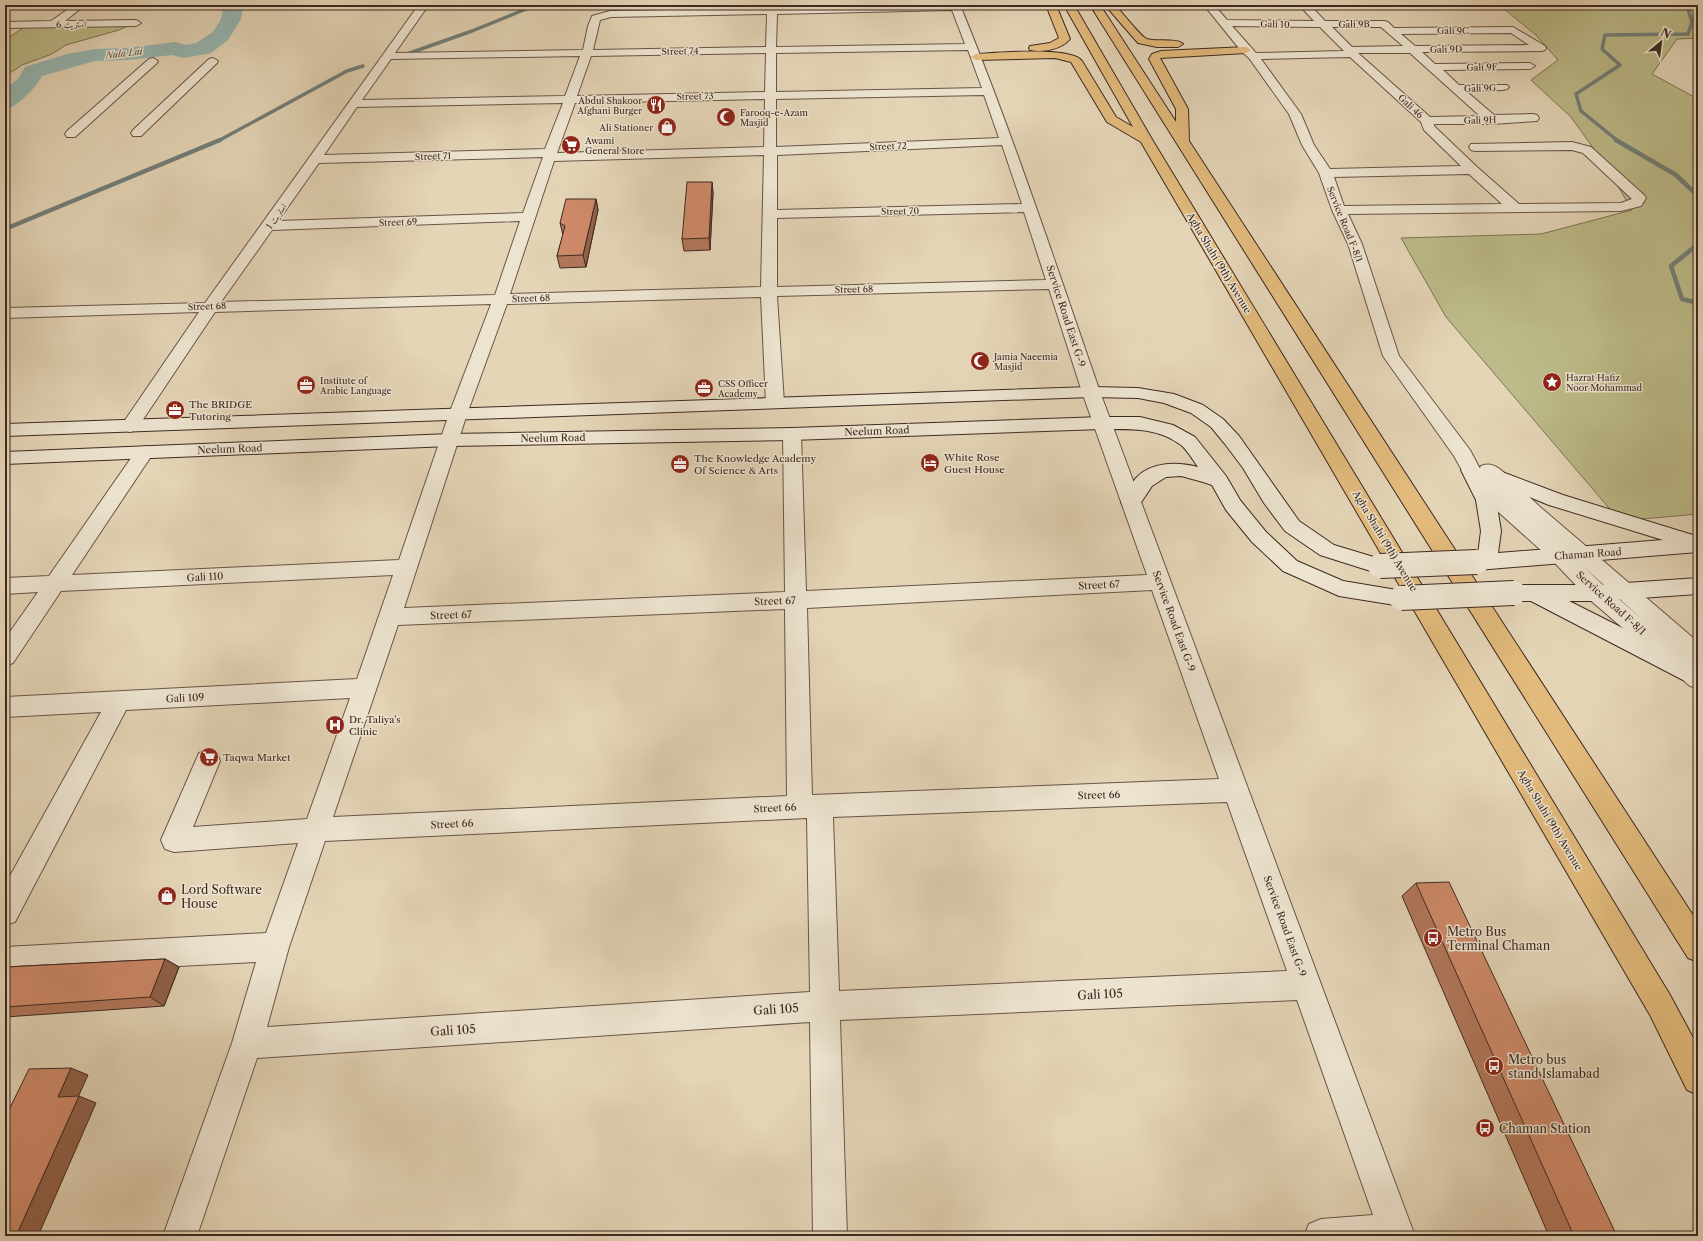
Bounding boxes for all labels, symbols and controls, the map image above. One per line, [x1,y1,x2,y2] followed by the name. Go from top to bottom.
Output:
[56,18,86,31] street label: اسٹریٹ 6
[1260,18,1290,30] street label: Gali 10
[1338,18,1370,30] street label: Gali 9B
[1641,22,1681,62] north arrow
[1437,25,1469,36] street label: Gali 9C
[1658,25,1674,42] text: N
[1430,43,1462,55] street label: Gali 9D
[104,45,144,61] water label: Nala Lai
[661,45,699,57] street label: Street 74
[1466,61,1498,73] street label: Gali 9F
[1464,82,1497,94] street label: Gali 9G
[676,90,714,102] street label: Street 73
[1396,92,1426,120] street label: Gali 46
[645,94,667,116] restaurant icon: Abdul Shakoor Afghani Burger
[576,95,642,116] place label: Abdul Shakoor Afghani Burger
[715,106,737,128] mosque icon: Farooq-e-Azam Masjid
[740,107,809,128] place label: Farooq-e-Azam Masjid
[1464,114,1497,126] street label: Gali 9H
[656,116,678,138] shop icon: Ali Stationer
[598,122,653,133] place label: Ali Stationer
[560,134,582,156] supermarket icon: Awami General Store
[584,135,644,156] place label: Awami General Store
[869,140,907,152] street label: Street 72
[415,150,451,162] street label: Street 71
[1325,185,1365,264] street label: Service Road F-8/1
[263,201,290,231] street label: اسٹریٹ 1
[881,205,919,217] street label: Street 70
[1183,209,1255,316] street label: Agha Shahi (9th) Avenue
[379,216,417,228] street label: Street 69
[1043,263,1089,369] street label: Service Road East G-9
[835,283,873,295] street label: Street 68
[512,292,550,304] street label: Street 68
[188,300,226,312] street label: Street 68
[969,350,991,372] mosque icon: Jamia Naeemia Masjid
[992,351,1058,372] place label: Jamia Naeemia Masjid
[1541,371,1563,393] place icon: Hazrat Hafiz Noor Mohammad
[1566,372,1643,393] place label: Hazrat Hafiz Noor Mohammad
[295,374,317,396] office icon: Institute of Arabic Language
[319,375,392,396] place label: Institute of Arabic Language
[693,377,715,399] office icon: CSS Officer Academy
[717,378,768,399] place label: CSS Officer Academy
[189,398,252,423] place label: The BRIDGE Tutoring
[164,399,186,421] office icon: The BRIDGE Tutoring
[844,423,910,439] street label: Neelum Road
[520,431,586,445] street label: Neelum Road
[197,441,263,457] street label: Neelum Road
[943,451,1005,476] place label: White Rose Guest House
[694,452,816,477] place label: The Knowledge Academy Of Science & Arts
[919,452,941,474] hotel icon: White Rose Guest House
[669,453,691,475] office icon: The Knowledge Academy Of Science & Arts
[1349,487,1421,594] street label: Agha Shahi (9th) Avenue
[1554,545,1622,563] street label: Chaman Road
[1573,568,1649,638] street label: Service Road F-8/1
[1150,569,1198,673] street label: Service Road East G-9
[186,570,224,584] street label: Gali 110
[1078,577,1120,593] street label: Street 67
[754,594,796,608] street label: Street 67
[430,608,472,622] street label: Street 67
[165,690,205,705] street label: Gali 109
[349,713,401,738] place label: Dr. Taliya's Clinic
[324,714,346,736] hospital icon: Dr. Taliya's Clinic
[198,746,220,768] supermarket icon: Taqwa Market
[223,751,291,764] place label: Taqwa Market
[1514,766,1586,873] street label: Agha Shahi (9th) Avenue
[1077,788,1121,802] street label: Street 66
[753,800,797,816] street label: Street 66
[430,816,474,832] street label: Street 66
[1261,874,1309,978] street label: Service Road East G-9
[181,882,262,911] place label: Lord Software House
[156,885,178,907] shop icon: Lord Software House
[1447,924,1551,953] place label: Metro Bus Terminal Chaman
[1422,927,1444,949] bus stop icon: Metro Bus Terminal Chaman
[1077,985,1123,1003] street label: Gali 105
[753,1000,799,1018] street label: Gali 105
[430,1021,476,1039] street label: Gali 105
[1508,1052,1600,1081] place label: Metro bus stand Islamabad
[1483,1055,1505,1077] bus stop icon: Metro bus stand Islamabad
[1474,1117,1496,1139] bus stop icon: Chaman Station
[1499,1121,1591,1136] place label: Chaman Station

